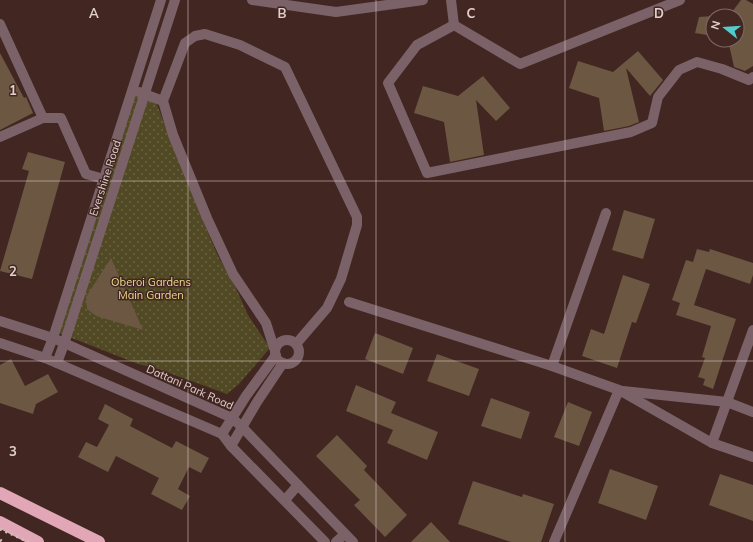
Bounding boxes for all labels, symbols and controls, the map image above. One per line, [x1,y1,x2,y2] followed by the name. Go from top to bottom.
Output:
[89,5,99,21] text: A
[278,5,287,21] text: B
[467,5,476,21] text: C
[654,5,664,21] text: D
[705,8,745,48] north arrow
[708,19,723,31] text: N
[9,82,17,98] text: 1
[86,138,124,218] street label: Evershine Road
[9,263,17,279] text: 2
[111,275,191,302] park label: Oberoi Gardens Main Garden
[144,362,236,412] street label: Dattani Park Road
[9,443,17,459] text: 3

